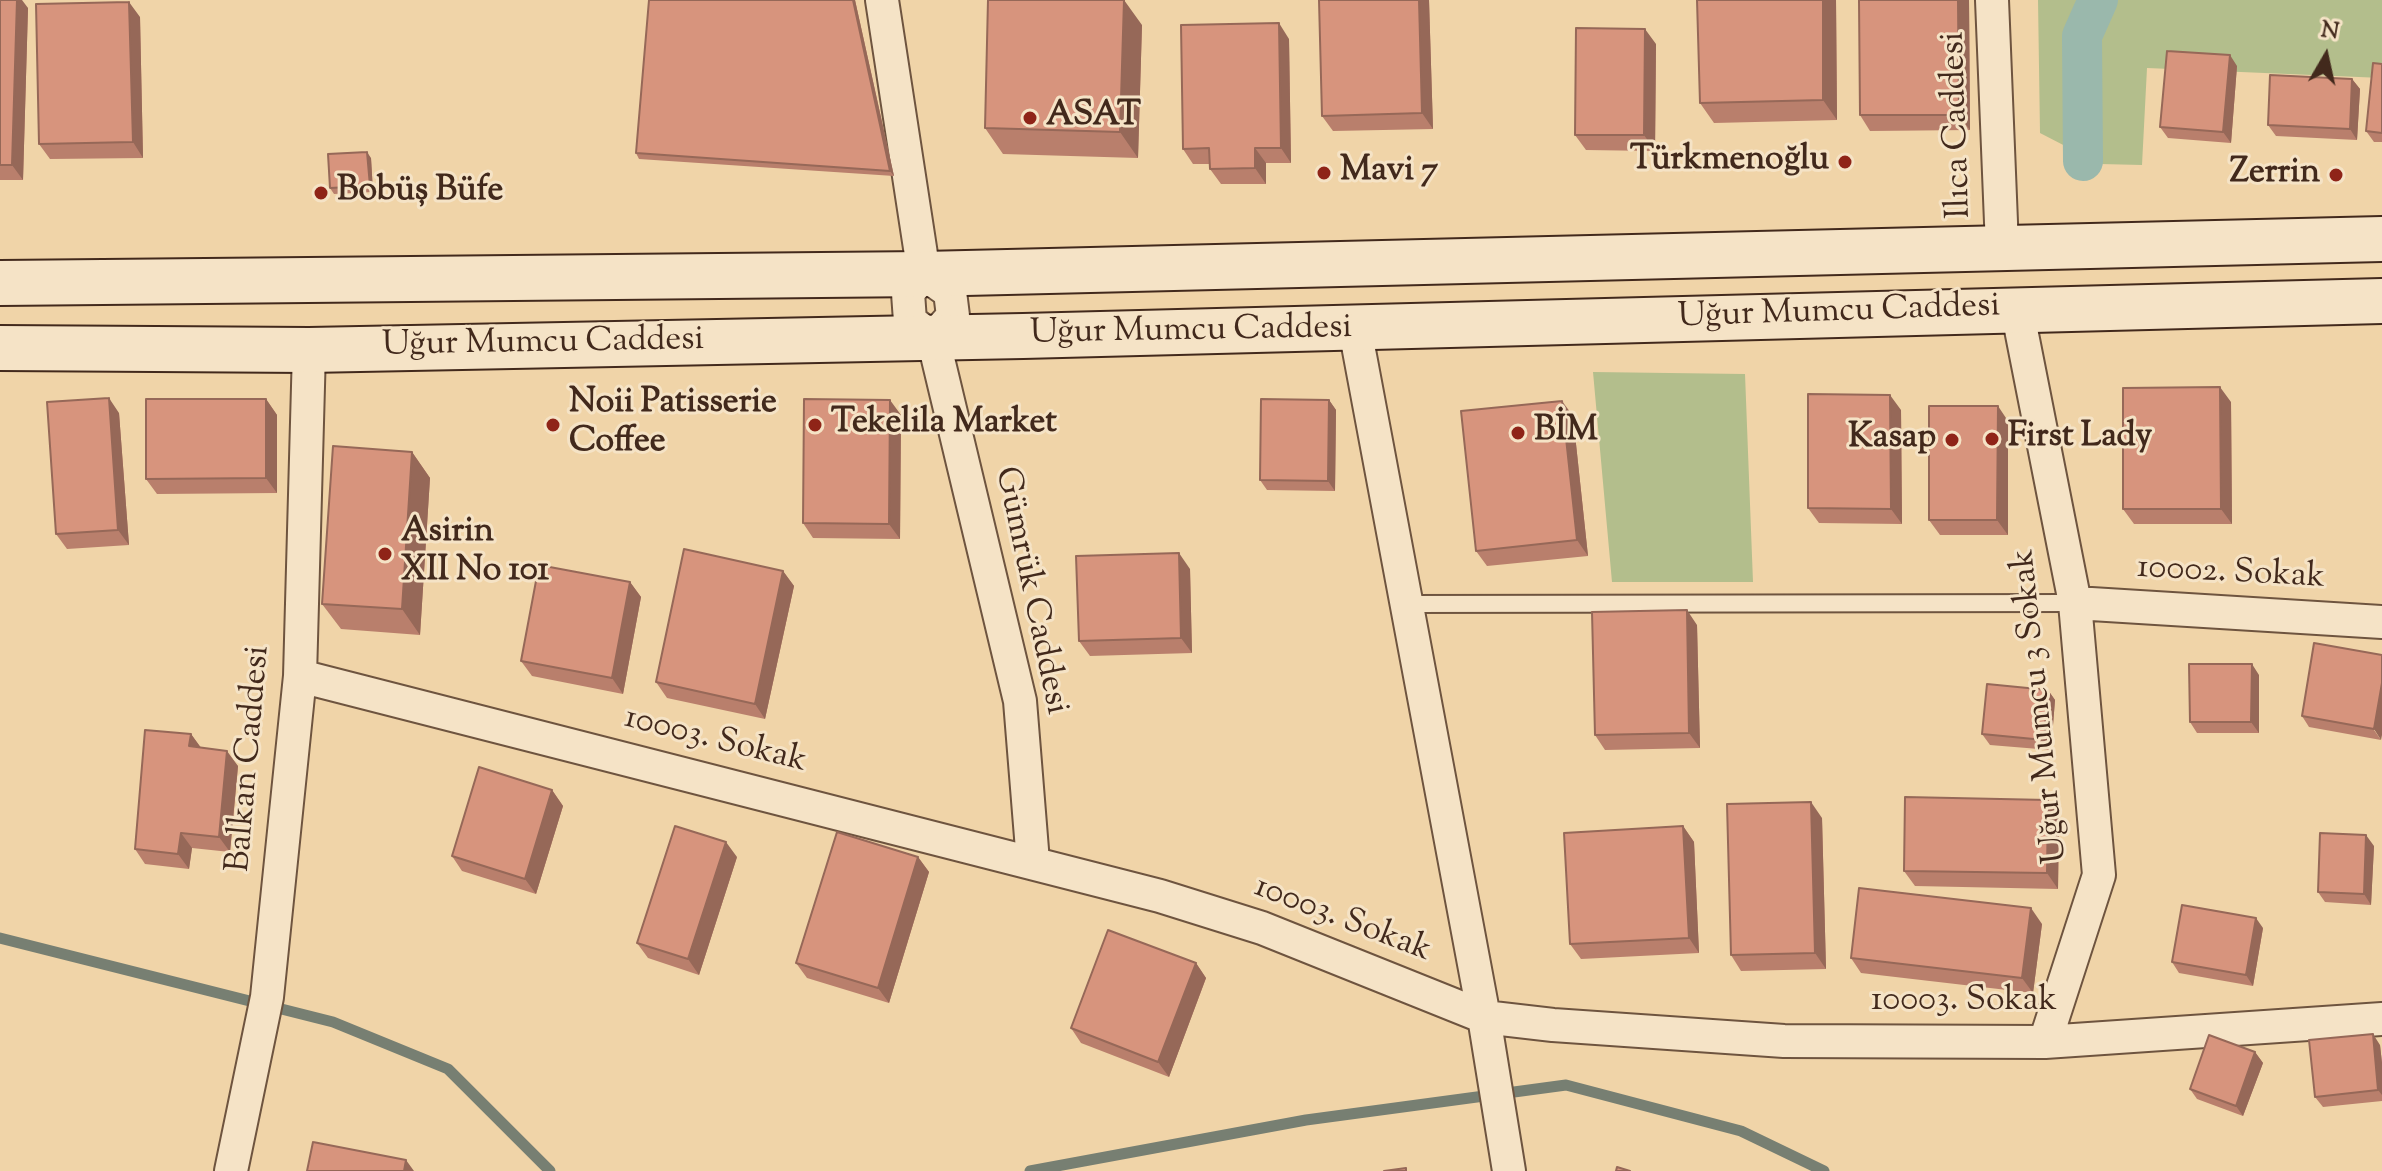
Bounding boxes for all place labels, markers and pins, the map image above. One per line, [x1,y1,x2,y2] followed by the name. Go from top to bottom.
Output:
[1046,98,1141,138] place label: ASAT
[1021,109,1039,127] marker: ASAT
[1630,142,1829,182] place label: Türkmenoğlu
[1340,153,1438,193] place label: Mavi 7
[1836,153,1854,171] marker: Türkmenoğlu
[2230,155,2320,195] place label: Zerrin
[1315,164,1333,182] marker: Mavi 7
[2327,166,2345,184] marker: Zerrin
[337,173,503,213] place label: Bobüş Büfe
[312,184,330,202] marker: Bobüş Büfe
[569,385,777,464] place label: Noii Patisserie Coffee
[831,405,1057,445] place label: Tekelila Market
[1534,413,1598,453] place label: BİM
[544,416,562,434] marker: Noii Patisserie Coffee
[806,416,824,434] marker: Tekelila Market
[2008,419,2152,459] place label: First Lady
[1848,420,1936,460] place label: Kasap
[1509,424,1527,442] marker: BİM
[1983,430,2001,448] marker: First Lady
[1943,431,1961,449] marker: Kasap
[401,514,549,594] place label: Asirin XII No 101
[376,545,394,563] marker: Asirin XII No 101

